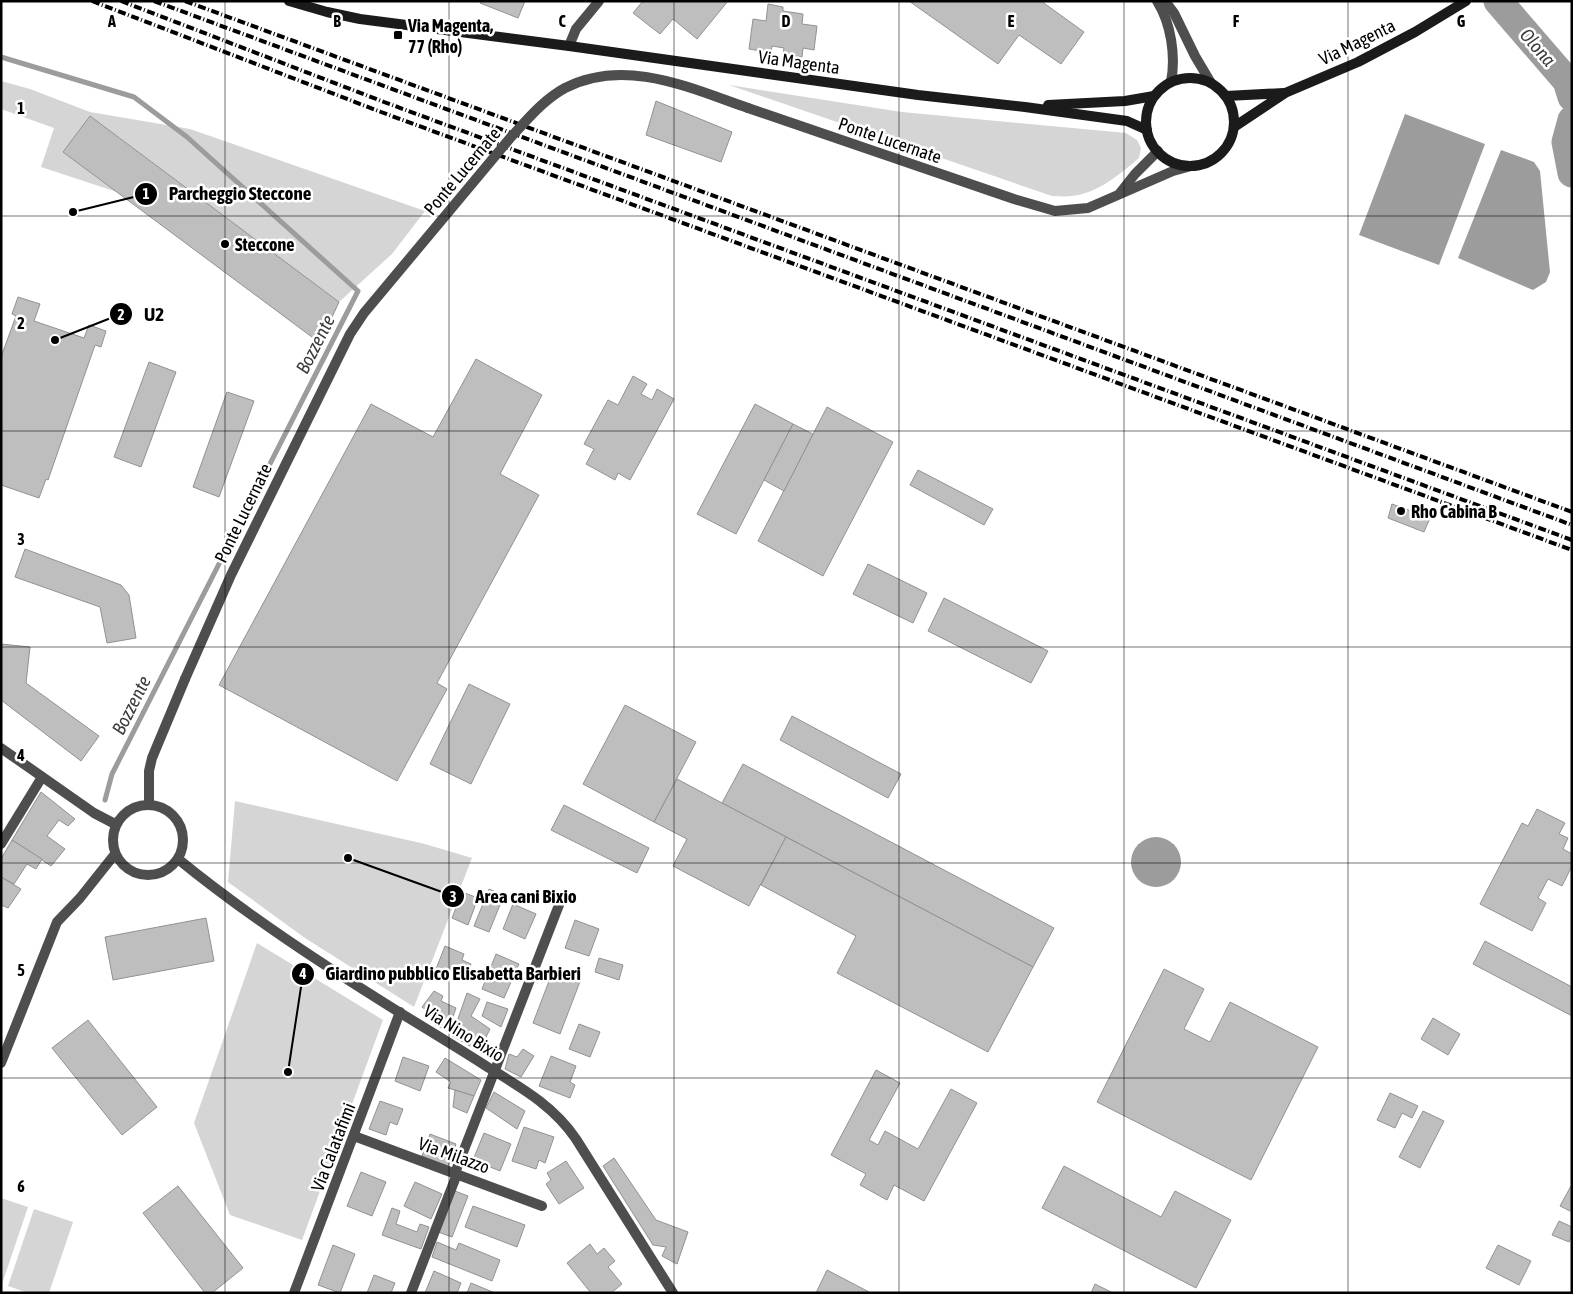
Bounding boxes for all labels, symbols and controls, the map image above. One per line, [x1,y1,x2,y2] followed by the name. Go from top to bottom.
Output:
[107,12,116,30] text: A
[333,12,341,30] text: B
[558,12,566,30] text: C
[782,12,791,30] text: D
[1008,12,1015,30] text: E
[1233,12,1240,30] text: F
[1457,12,1466,30] text: G
[407,15,493,57] place label: Via Magenta, 77 (Rho)
[1316,15,1398,69] street label: Via Magenta
[1516,24,1560,71] water label: Olona
[392,29,404,41] marker: Via Magenta, 77 (Rho)
[757,46,841,78] street label: Via Magenta
[17,99,25,117] text: 1
[836,113,944,167] street label: Ponte Lucernate
[419,123,505,219] street label: Ponte Lucernate
[133,177,321,211] callout: Parcheggio Steccone
[169,182,312,204] text: Parcheggio Steccone
[142,185,150,202] text: 1
[235,234,294,255] place label: Steccone
[219,238,231,250] marker: Steccone
[109,297,174,331] callout: U2
[144,303,164,325] text: U2
[117,306,125,323] text: 2
[291,311,339,377] water label: Bozzente
[17,314,25,332] text: 2
[210,460,276,566] street label: Ponte Lucernate
[1411,501,1497,522] place label: Rho Cabina B
[1395,505,1407,517] marker: Rho Cabina B
[17,530,25,548] text: 3
[107,672,155,738] water label: Bozzente
[16,746,25,764] text: 4
[440,879,587,913] callout: Area cani Bixio
[474,885,577,907] text: Area cani Bixio
[449,888,457,905] text: 3
[290,957,591,991] callout: Giardino pubblico Elisabetta Barbieri
[17,961,25,979] text: 5
[325,962,581,984] text: Giardino pubblico Elisabetta Barbieri
[298,965,307,982] text: 4
[420,1000,508,1066] street label: Via Nino Bixio
[307,1100,359,1194] street label: Via Calatafimi
[415,1132,493,1178] street label: Via Milazzo
[17,1177,25,1195] text: 6

